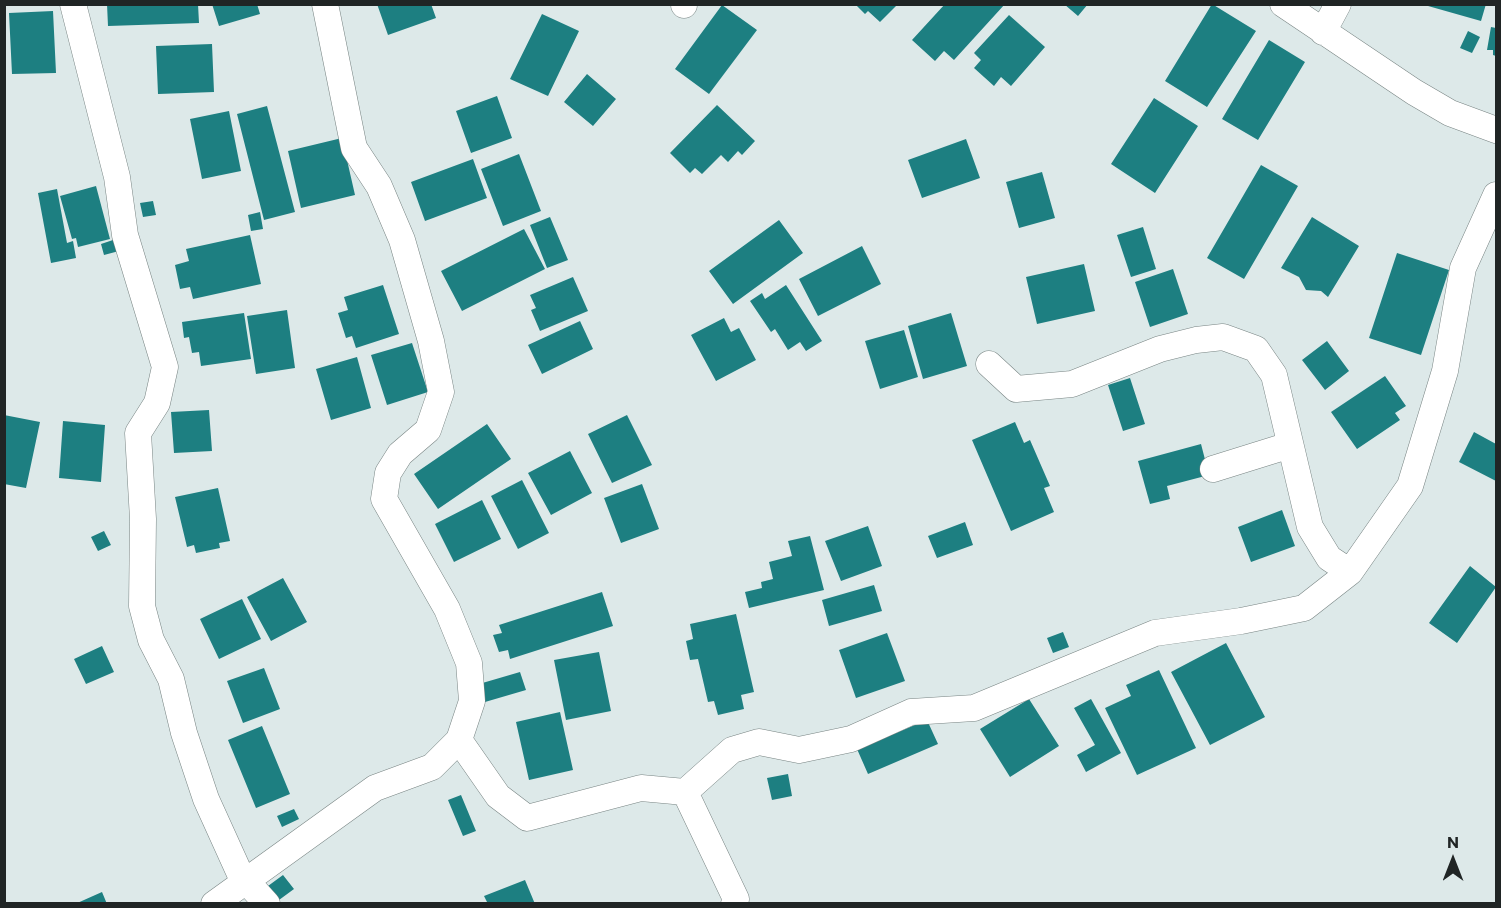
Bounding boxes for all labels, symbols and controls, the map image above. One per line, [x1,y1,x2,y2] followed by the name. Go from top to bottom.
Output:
[1423,830,1483,890] north arrow
[1447,832,1459,851] text: N

